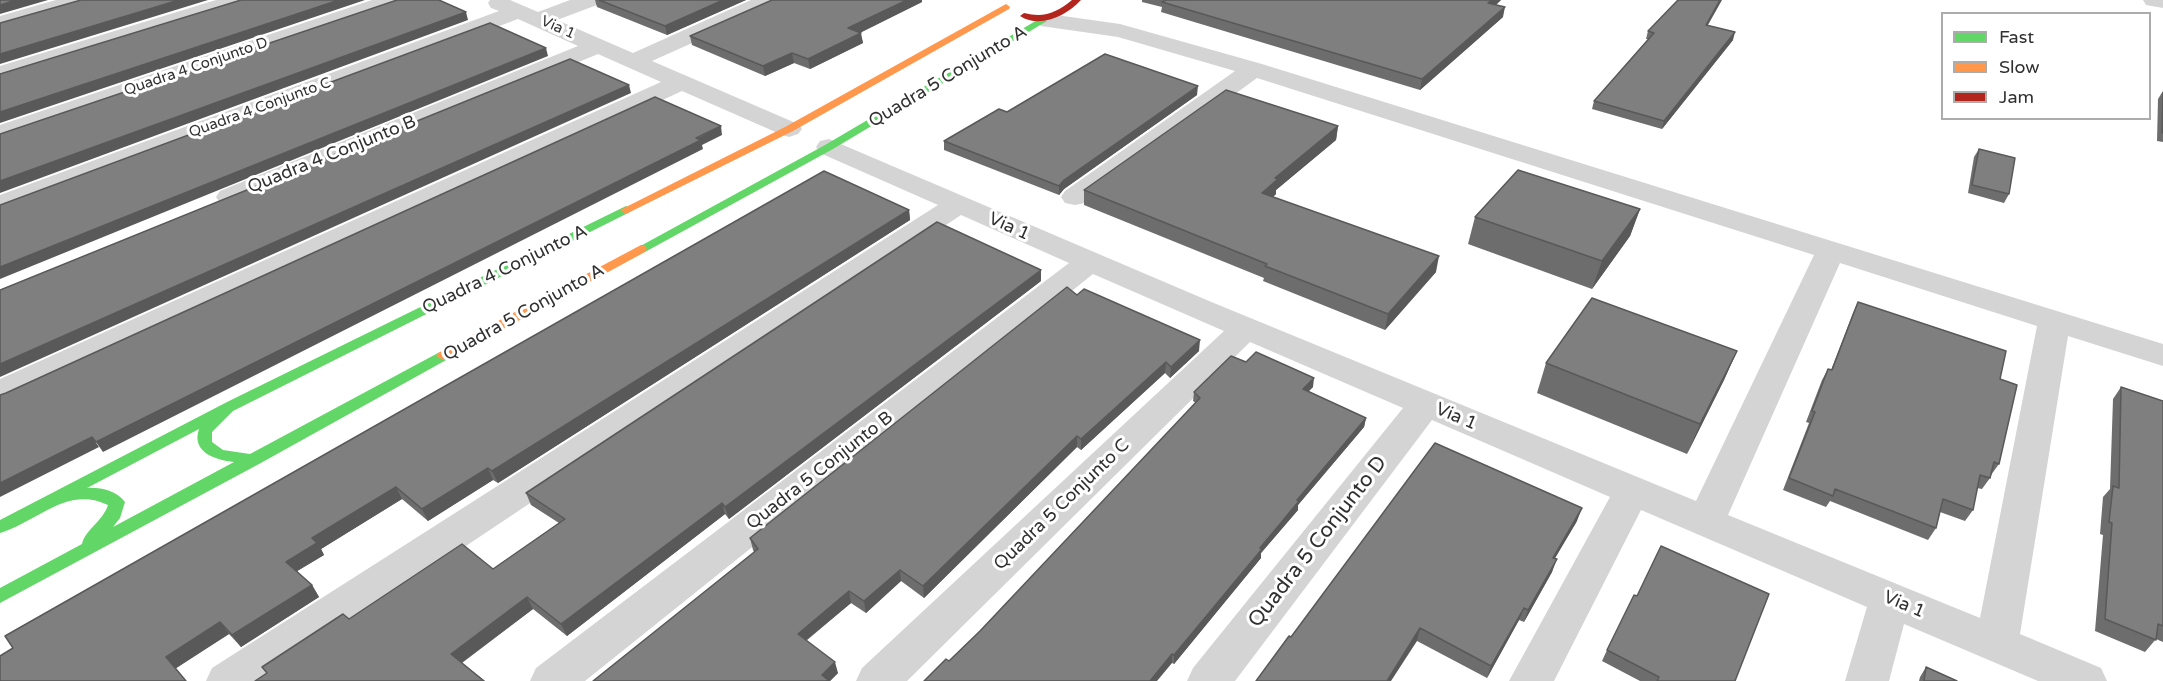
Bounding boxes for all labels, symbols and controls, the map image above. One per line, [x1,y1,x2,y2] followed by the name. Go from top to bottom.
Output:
[1941,12,2151,120] legend
[538,13,578,43] street label: Via 1
[865,21,1031,133] street label: Quadra 5 Conjunto A
[1999,26,2034,48] text: Fast
[122,34,270,100] street label: Quadra 4 Conjunto D
[1999,56,2040,78] text: Slow
[186,74,334,142] street label: Quadra 4 Conjunto C
[1999,86,2034,108] text: Jam
[245,111,419,199] street label: Quadra 4 Conjunto B
[985,208,1033,246] street label: Via 1
[419,221,591,319] street label: Quadra 4 Conjunto A
[440,260,608,366] street label: Quadra 5 Conjunto A
[1432,399,1480,435] street label: Via 1
[742,407,898,535] street label: Quadra 5 Conjunto B
[990,435,1134,575] street label: Quadra 5 Conjunto C
[1243,451,1393,633] street label: Quadra 5 Conjunto D
[1880,587,1928,623] street label: Via 1

